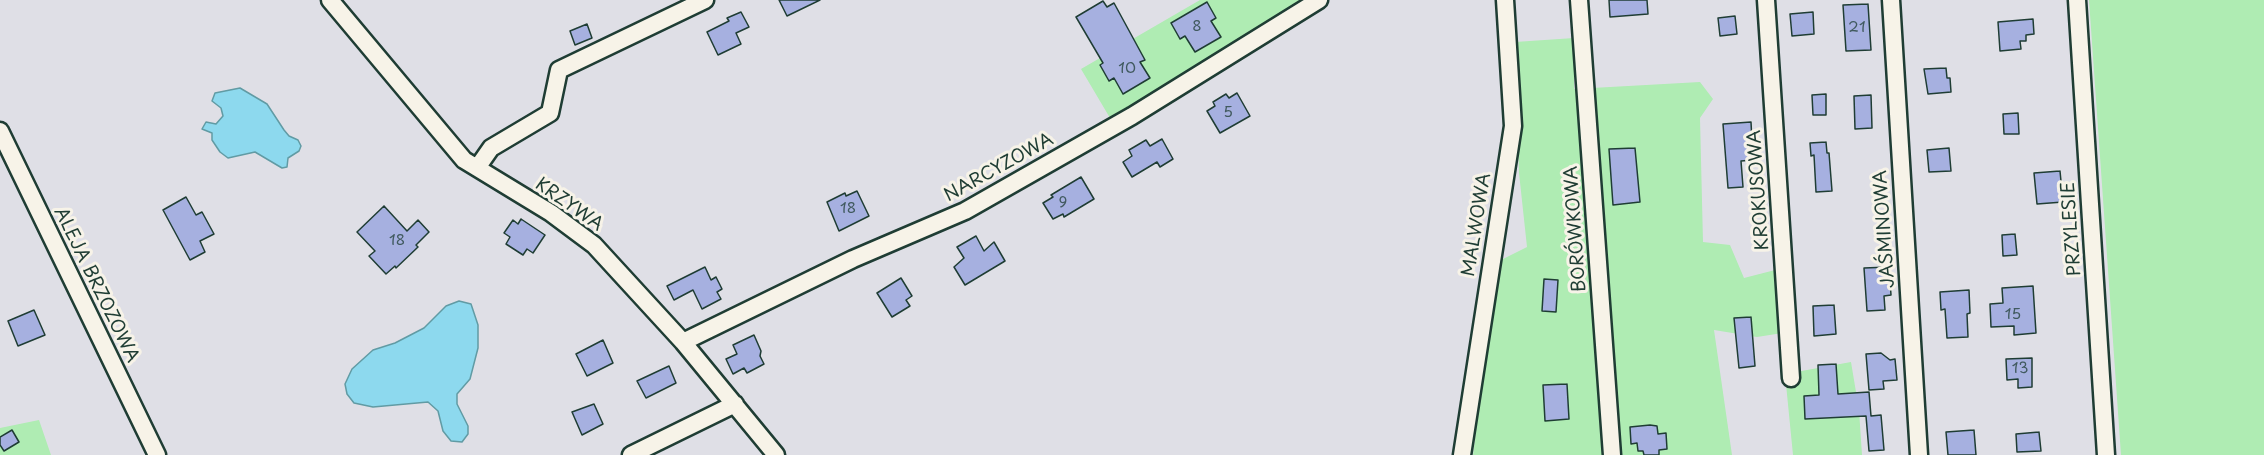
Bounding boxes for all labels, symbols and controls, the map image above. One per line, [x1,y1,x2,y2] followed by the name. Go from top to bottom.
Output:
[1192,18,1202,36] house number: 8
[1848,19,1866,37] house number: 21
[1118,60,1136,78] house number: 10
[1223,104,1233,122] house number: 5
[941,129,1057,207] street label: NARCYZOWA
[1744,129,1774,251] street label: KROKUSOWA
[1561,165,1591,293] street label: BORÓWKOWA
[1870,169,1900,289] street label: JAŚMINOWA
[1458,172,1496,278] street label: MALWOWA
[531,174,607,236] street label: KRZYWA
[2058,181,2086,277] street label: PRZYLESIE
[1059,194,1067,212] house number: 9
[840,200,856,218] house number: 18
[49,204,143,366] street label: ALEJA BRZOZOWA
[389,232,405,250] house number: 18
[2005,306,2021,324] house number: 15
[2012,360,2028,378] house number: 13

